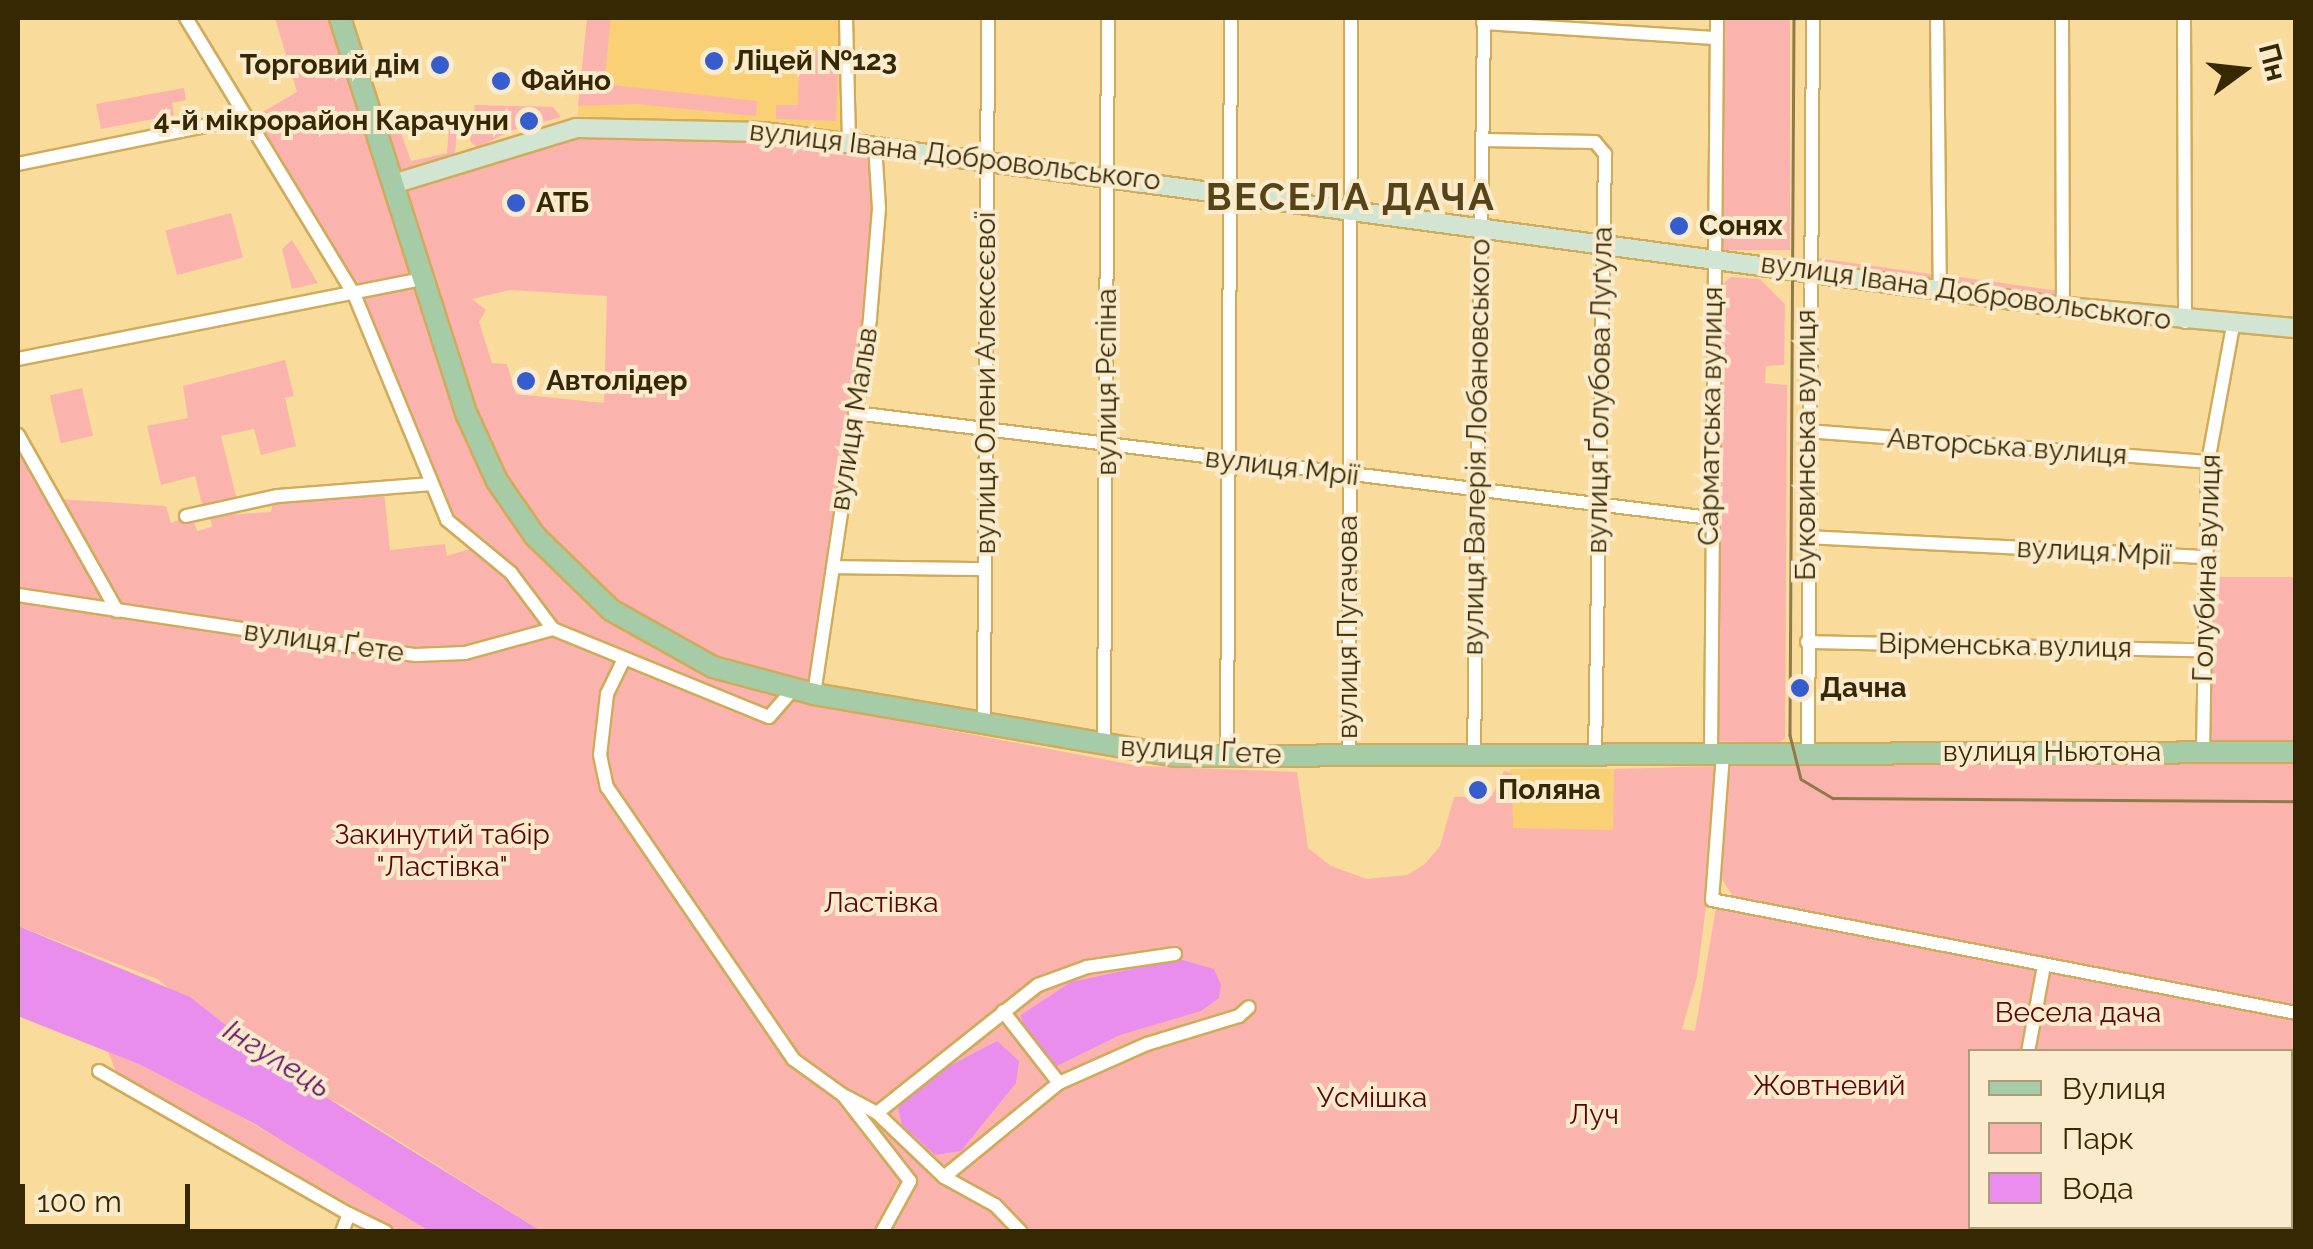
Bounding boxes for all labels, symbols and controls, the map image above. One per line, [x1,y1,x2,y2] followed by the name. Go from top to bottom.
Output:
[2193,20,2293,120] north arrow
[2252,40,2293,84] text: Пн
[734,44,897,78] place label: Ліцей №123
[240,48,420,82] place label: Торговий дім
[703,50,725,72] marker: Ліцей №123
[429,54,451,76] marker: Торговий дім
[521,64,611,98] place label: Файно
[490,70,512,92] marker: Файно
[154,104,509,138] place label: 4-й мікрорайон Карачуни
[518,110,540,132] marker: 4-й мікрорайон Карачуни
[748,114,1162,198] street label: вулиця Івана Добровольського
[1205,174,1497,220] district label: ВЕСЕЛА ДАЧА
[536,186,589,220] place label: АТБ
[505,192,527,214] marker: АТБ
[1699,209,1783,243] place label: Сонях
[969,211,1003,555] street label: вулиця Олени Алексєєвої
[1668,215,1690,237] marker: Сонях
[1580,226,1620,554] street label: вулиця Ґолубова Луґула
[1457,238,1497,656] street label: вулиця Валерія Лобановського
[1759,247,2173,337] street label: вулиця Івана Добровольського
[1692,286,1730,546] street label: Сарматська вулиця
[1090,288,1124,476] street label: вулиця Рєпіна
[1789,309,1823,581] street label: Буковинська вулиця
[823,325,885,513] street label: вулиця Мальв
[546,364,688,398] place label: Автолідер
[515,370,537,392] marker: Автолідер
[1886,422,2128,472] street label: Авторська вулиця
[1203,441,1361,493] street label: вулиця Мрії
[2186,453,2228,683] street label: Голубина вулиця
[1331,515,1365,739] street label: вулиця Пугачова
[2016,531,2172,573] street label: вулиця Мрії
[242,614,406,670] street label: вулиця Ґете
[1878,627,2132,665] street label: Вірменська вулиця
[1820,671,1906,705] place label: Дачна
[1789,677,1811,699] marker: Дачна
[1120,730,1282,772] street label: вулиця Ґете
[1943,735,2161,769] street label: вулиця Ньютона
[1498,773,1601,807] place label: Поляна
[1467,779,1489,801] marker: Поляна
[334,818,550,884] park label: Закинутий табір "Ластівка"
[823,886,939,920] park label: Ластівка
[1995,996,2161,1030] park label: Весела дача
[217,1012,337,1106] water label: Інгулець
[1968,1049,2293,1229] legend
[1753,1069,1905,1103] park label: Жовтневий
[2062,1071,2166,1106] text: Вулиця
[1317,1081,1427,1115] park label: Усмішка
[1569,1098,1619,1132] park label: Луч
[2062,1121,2134,1156] text: Парк
[25,1164,195,1226] scale bar
[2062,1171,2134,1206] text: Вода
[37,1184,122,1219] text: 100 m

